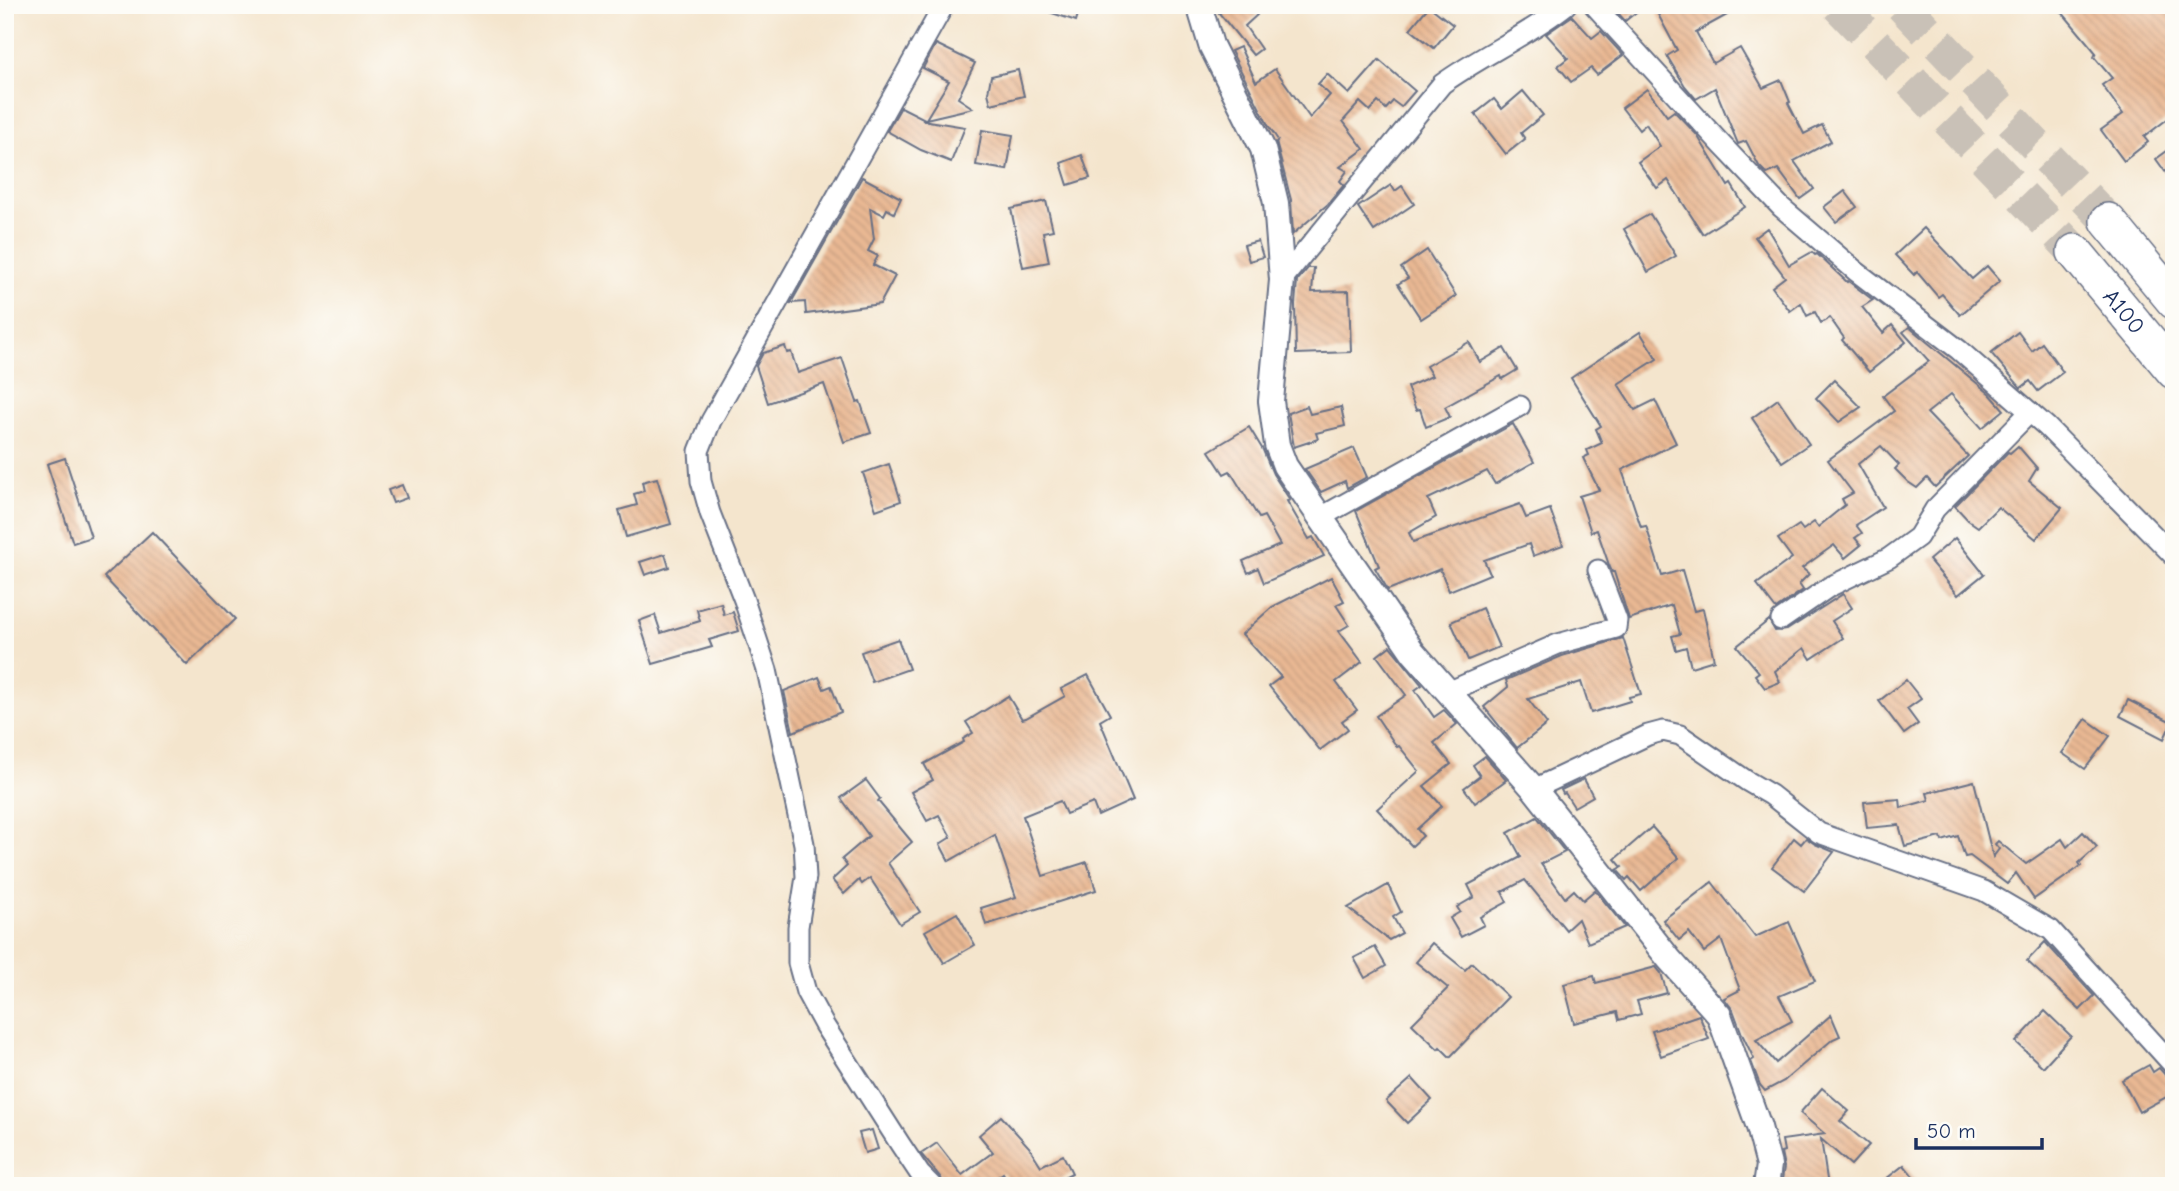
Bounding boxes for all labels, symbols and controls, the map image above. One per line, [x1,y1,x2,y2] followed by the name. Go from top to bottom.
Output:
[2098,283,2151,339] street label: A100
[1916,1107,2042,1151] scale bar
[1927,1119,1976,1143] text: 50 m

